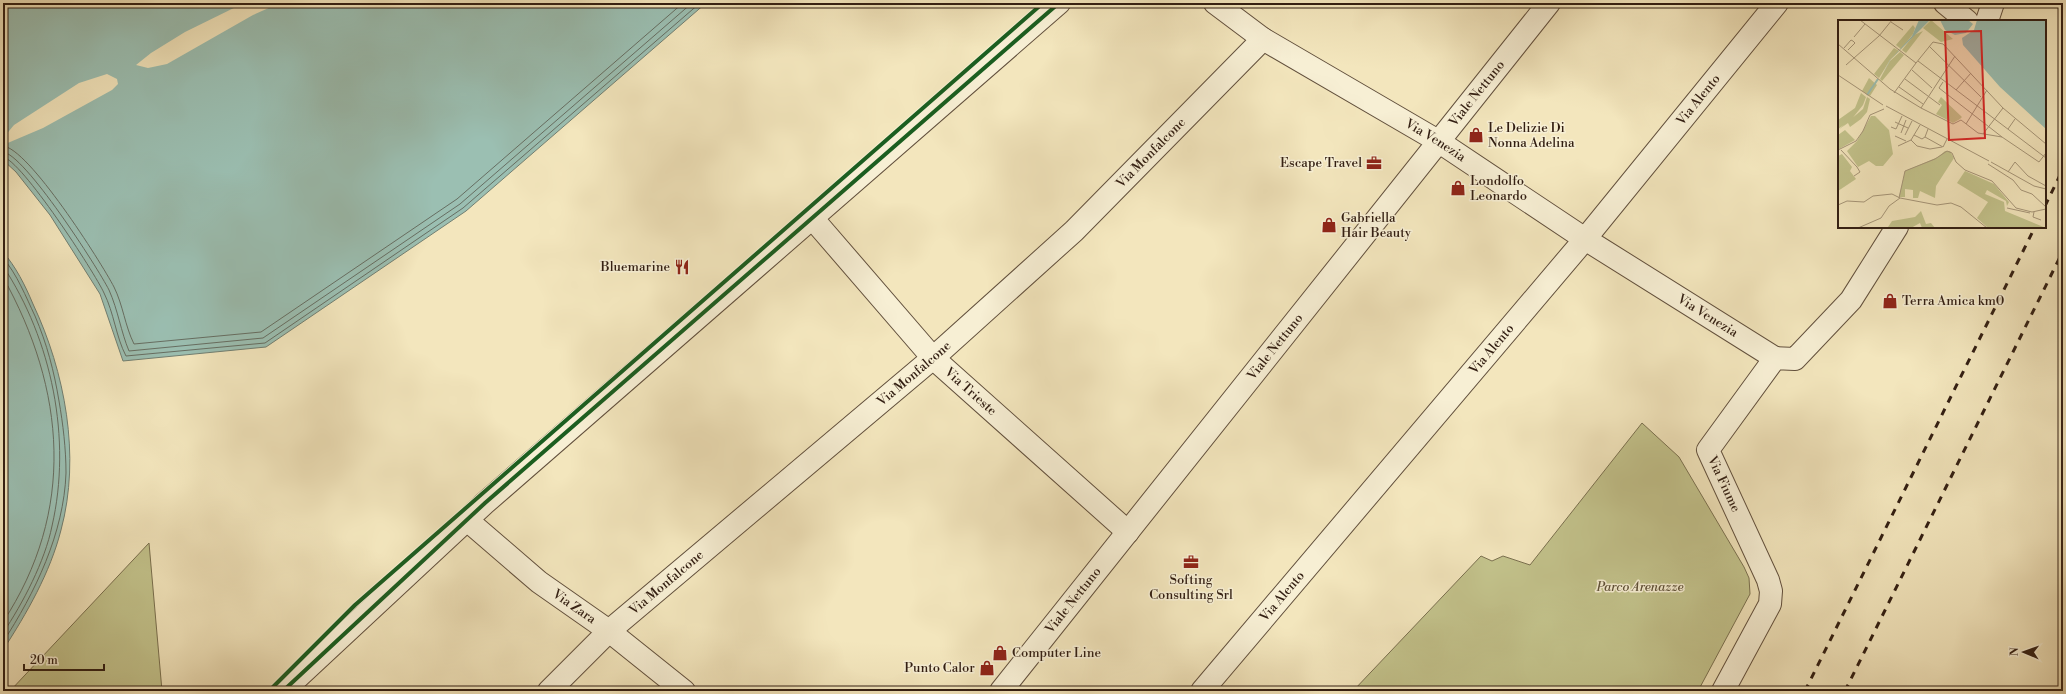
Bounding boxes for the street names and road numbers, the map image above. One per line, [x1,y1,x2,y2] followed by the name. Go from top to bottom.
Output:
[1445,57,1508,131] street label: Viale Nettuno
[1672,71,1724,129] street label: Via Alento
[1112,114,1189,192] street label: Via Monfalcone
[1401,115,1469,165] street label: Via Venezia
[1674,290,1741,341] street label: Via Venezia
[1243,310,1306,384] street label: Viale Nettuno
[1465,321,1517,378] street label: Via Alento
[873,337,955,410] street label: Via Monfalcone
[940,363,1000,419] street label: Via Trieste
[1704,452,1744,515] street label: Via Fiume
[625,547,707,619] street label: Via Monfalcone
[1041,564,1105,637] street label: Viale Nettuno
[1256,568,1308,626] street label: Via Alento
[549,585,599,628] street label: Via Zara

